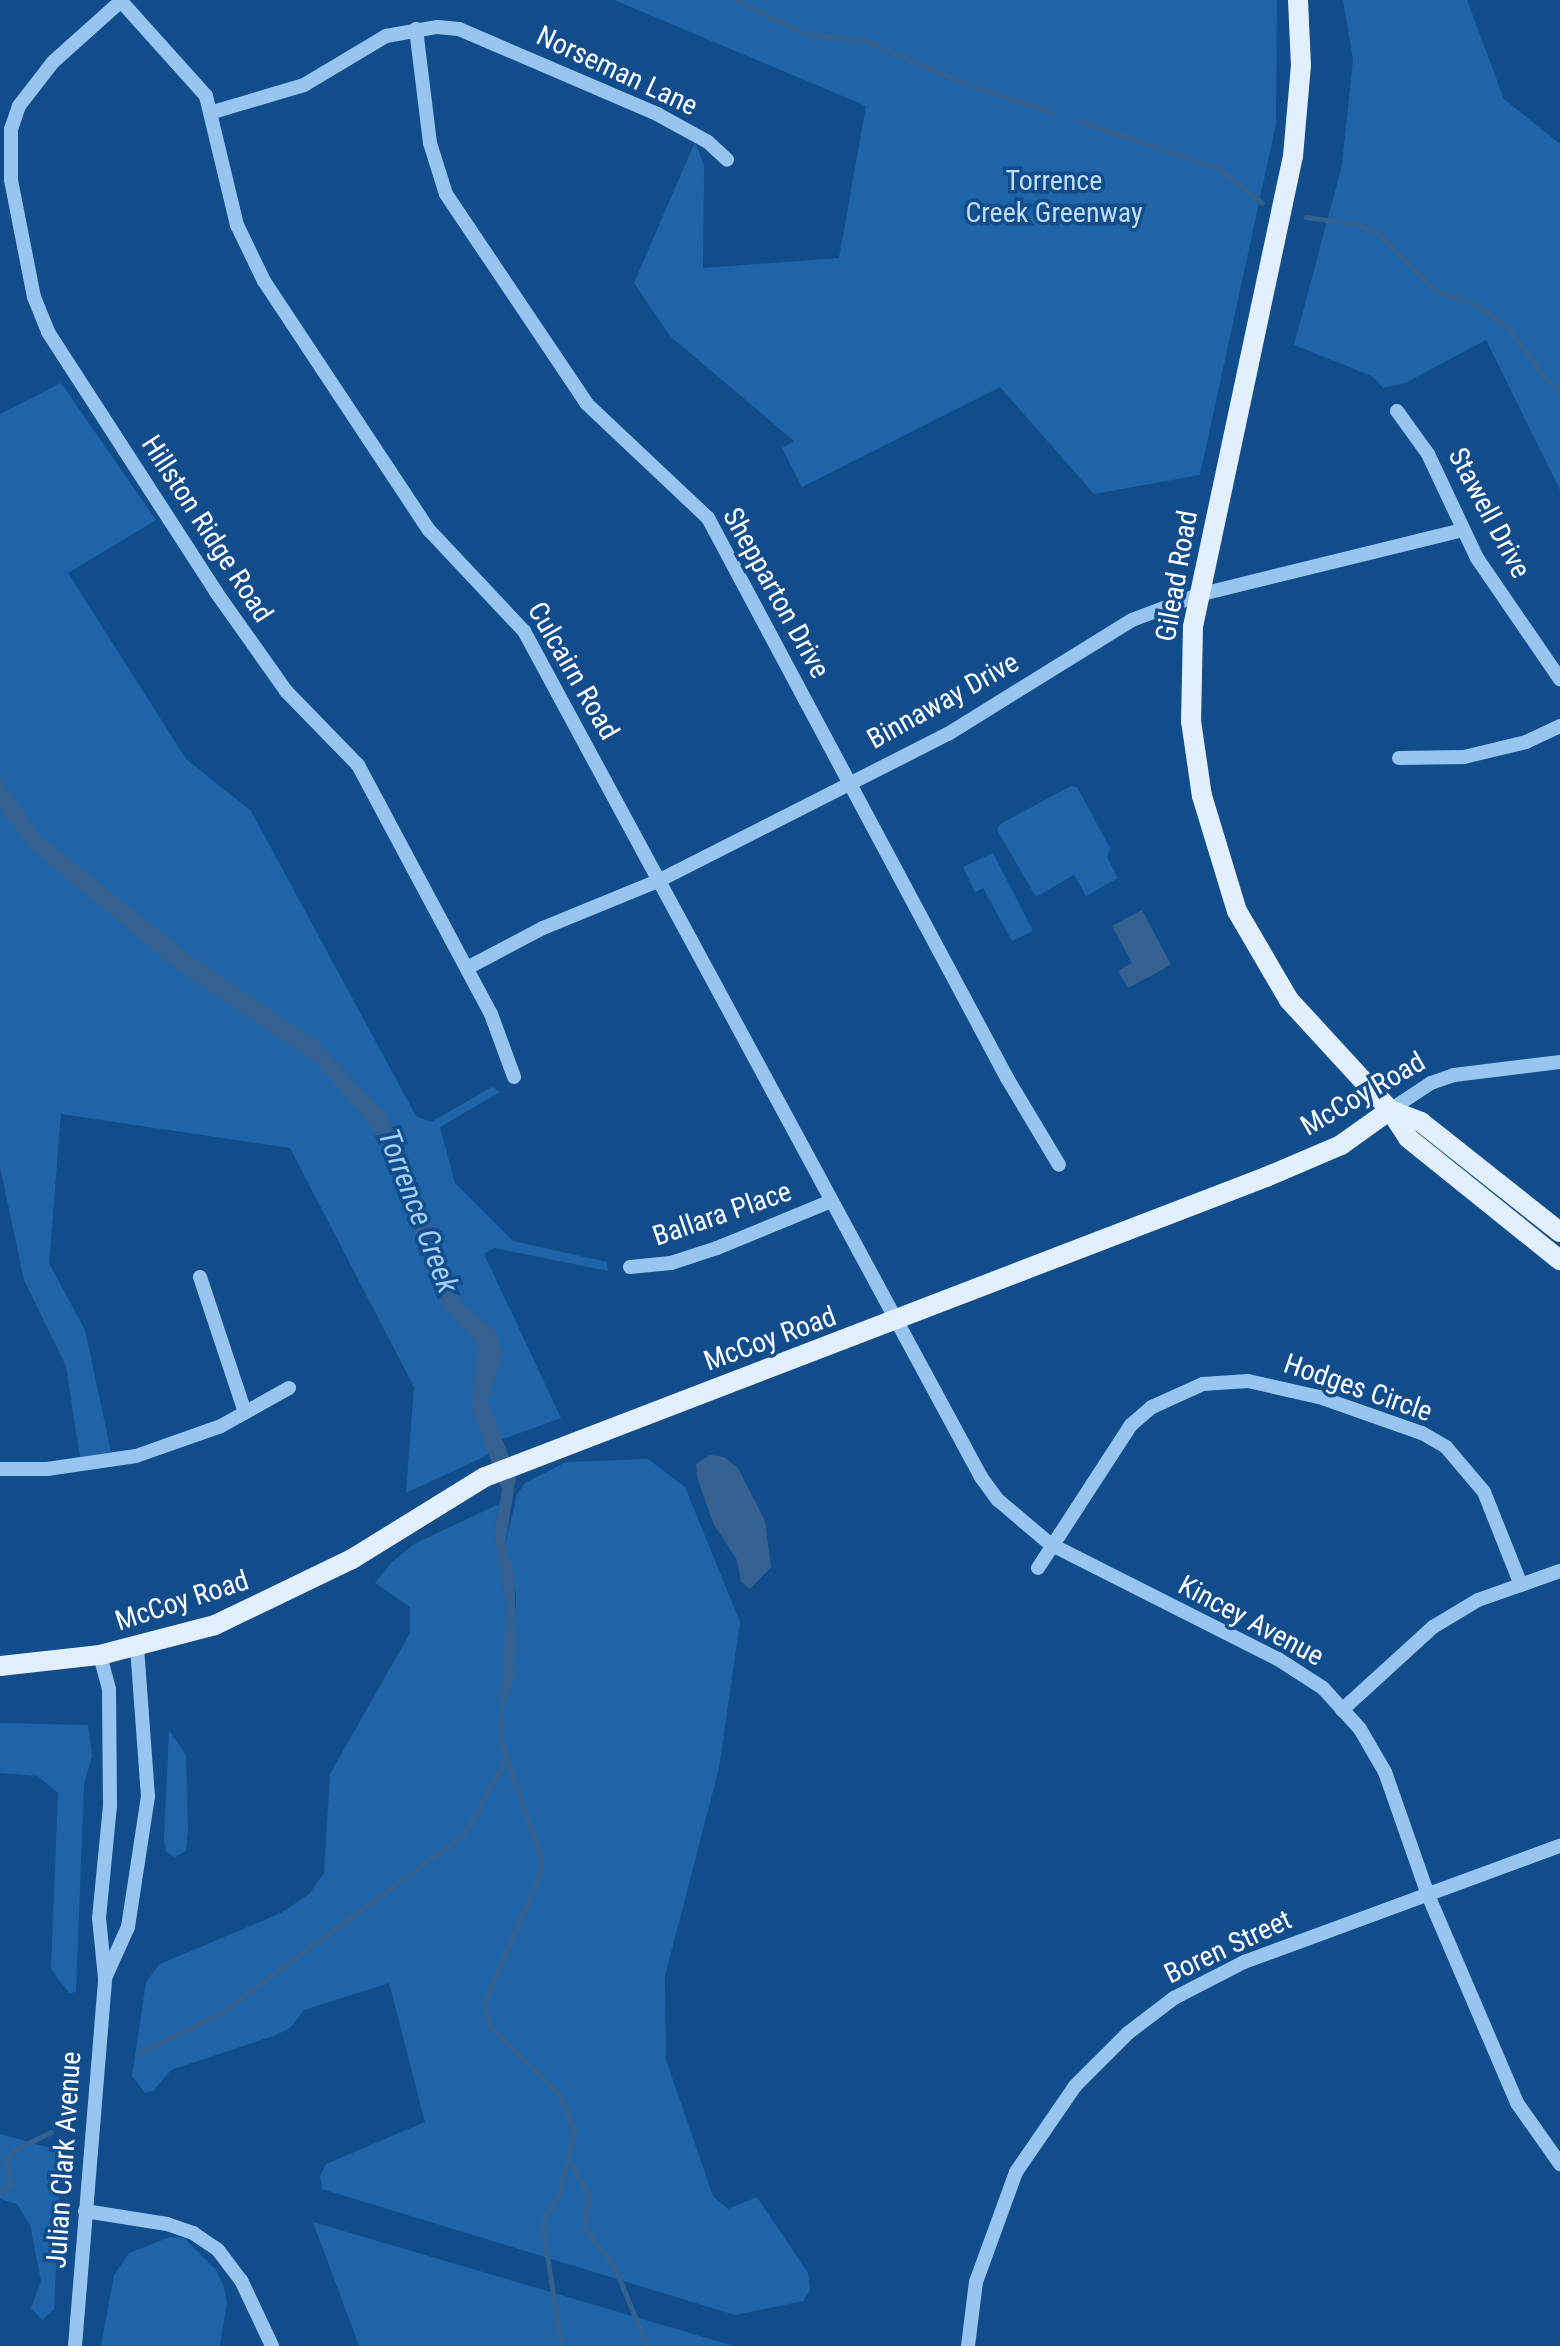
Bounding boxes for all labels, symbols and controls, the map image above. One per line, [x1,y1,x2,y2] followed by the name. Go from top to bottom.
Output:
[531,19,703,123] street label: Norseman Lane
[965,164,1143,230] park label: Torrence Creek Greenway
[134,429,280,629] street label: Hillston Ridge Road
[1441,442,1537,584] street label: Stawell Drive
[715,502,837,684] street label: Shepparton Drive
[1149,508,1205,644] street label: Gilead Road
[520,596,626,746] street label: Culcairn Road
[862,646,1024,756] street label: Binnaway Drive
[1295,1045,1431,1143] street label: McCoy Road
[370,1124,466,1298] water label: Torrence Creek
[648,1175,796,1253] street label: Ballara Place
[699,1300,841,1378] street label: McCoy Road
[1279,1347,1437,1429] street label: Hodges Circle
[111,1564,253,1638] street label: McCoy Road
[1173,1569,1329,1673] street label: Kincey Avenue
[1159,1903,1297,1991] street label: Boren Street
[40,2050,88,2270] street label: Julian Clark Avenue

